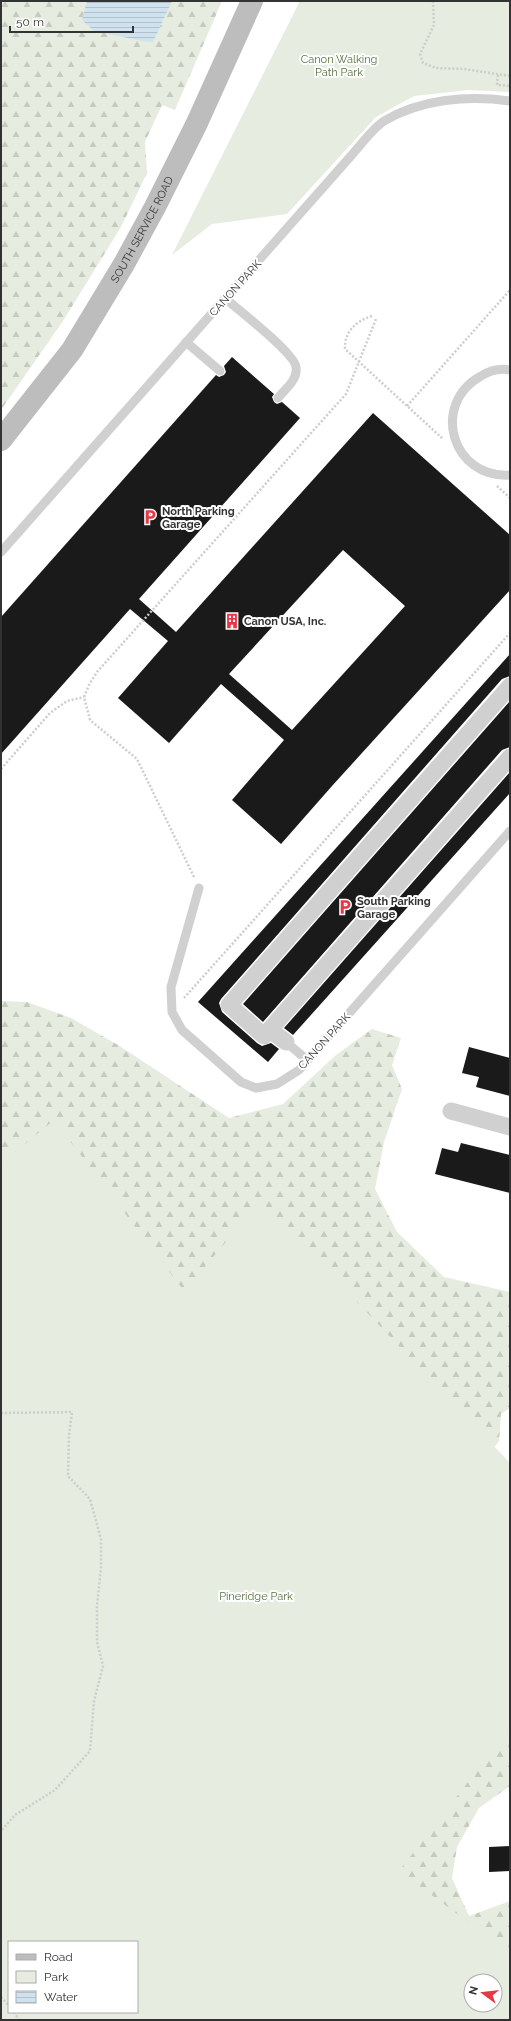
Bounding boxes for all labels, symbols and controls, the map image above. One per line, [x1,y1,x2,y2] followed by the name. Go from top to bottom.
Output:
[10,8,133,34] scale bar
[16,15,44,29] text: 50 m
[301,53,377,79] park label: Canon Walking Path Park
[108,174,176,285] street label: SOUTH SERVICE ROAD
[207,257,265,319] street label: CANON PARK
[162,505,235,531] place label: North Parking Garage
[141,508,159,526] parking icon: North Parking Garage
[223,612,241,630] building icon: Canon USA, Inc.
[244,615,326,628] place label: Canon USA, Inc.
[357,895,431,921] place label: South Parking Garage
[336,898,354,916] parking icon: South Parking Garage
[296,1010,354,1072] street label: CANON PARK
[219,1590,293,1603] park label: Pineridge Park
[8,1941,138,2013] legend
[44,1950,73,1964] text: Road
[44,1970,69,1984] text: Park
[463,1973,503,2013] north arrow
[466,1985,481,1996] text: N
[44,1990,78,2004] text: Water

